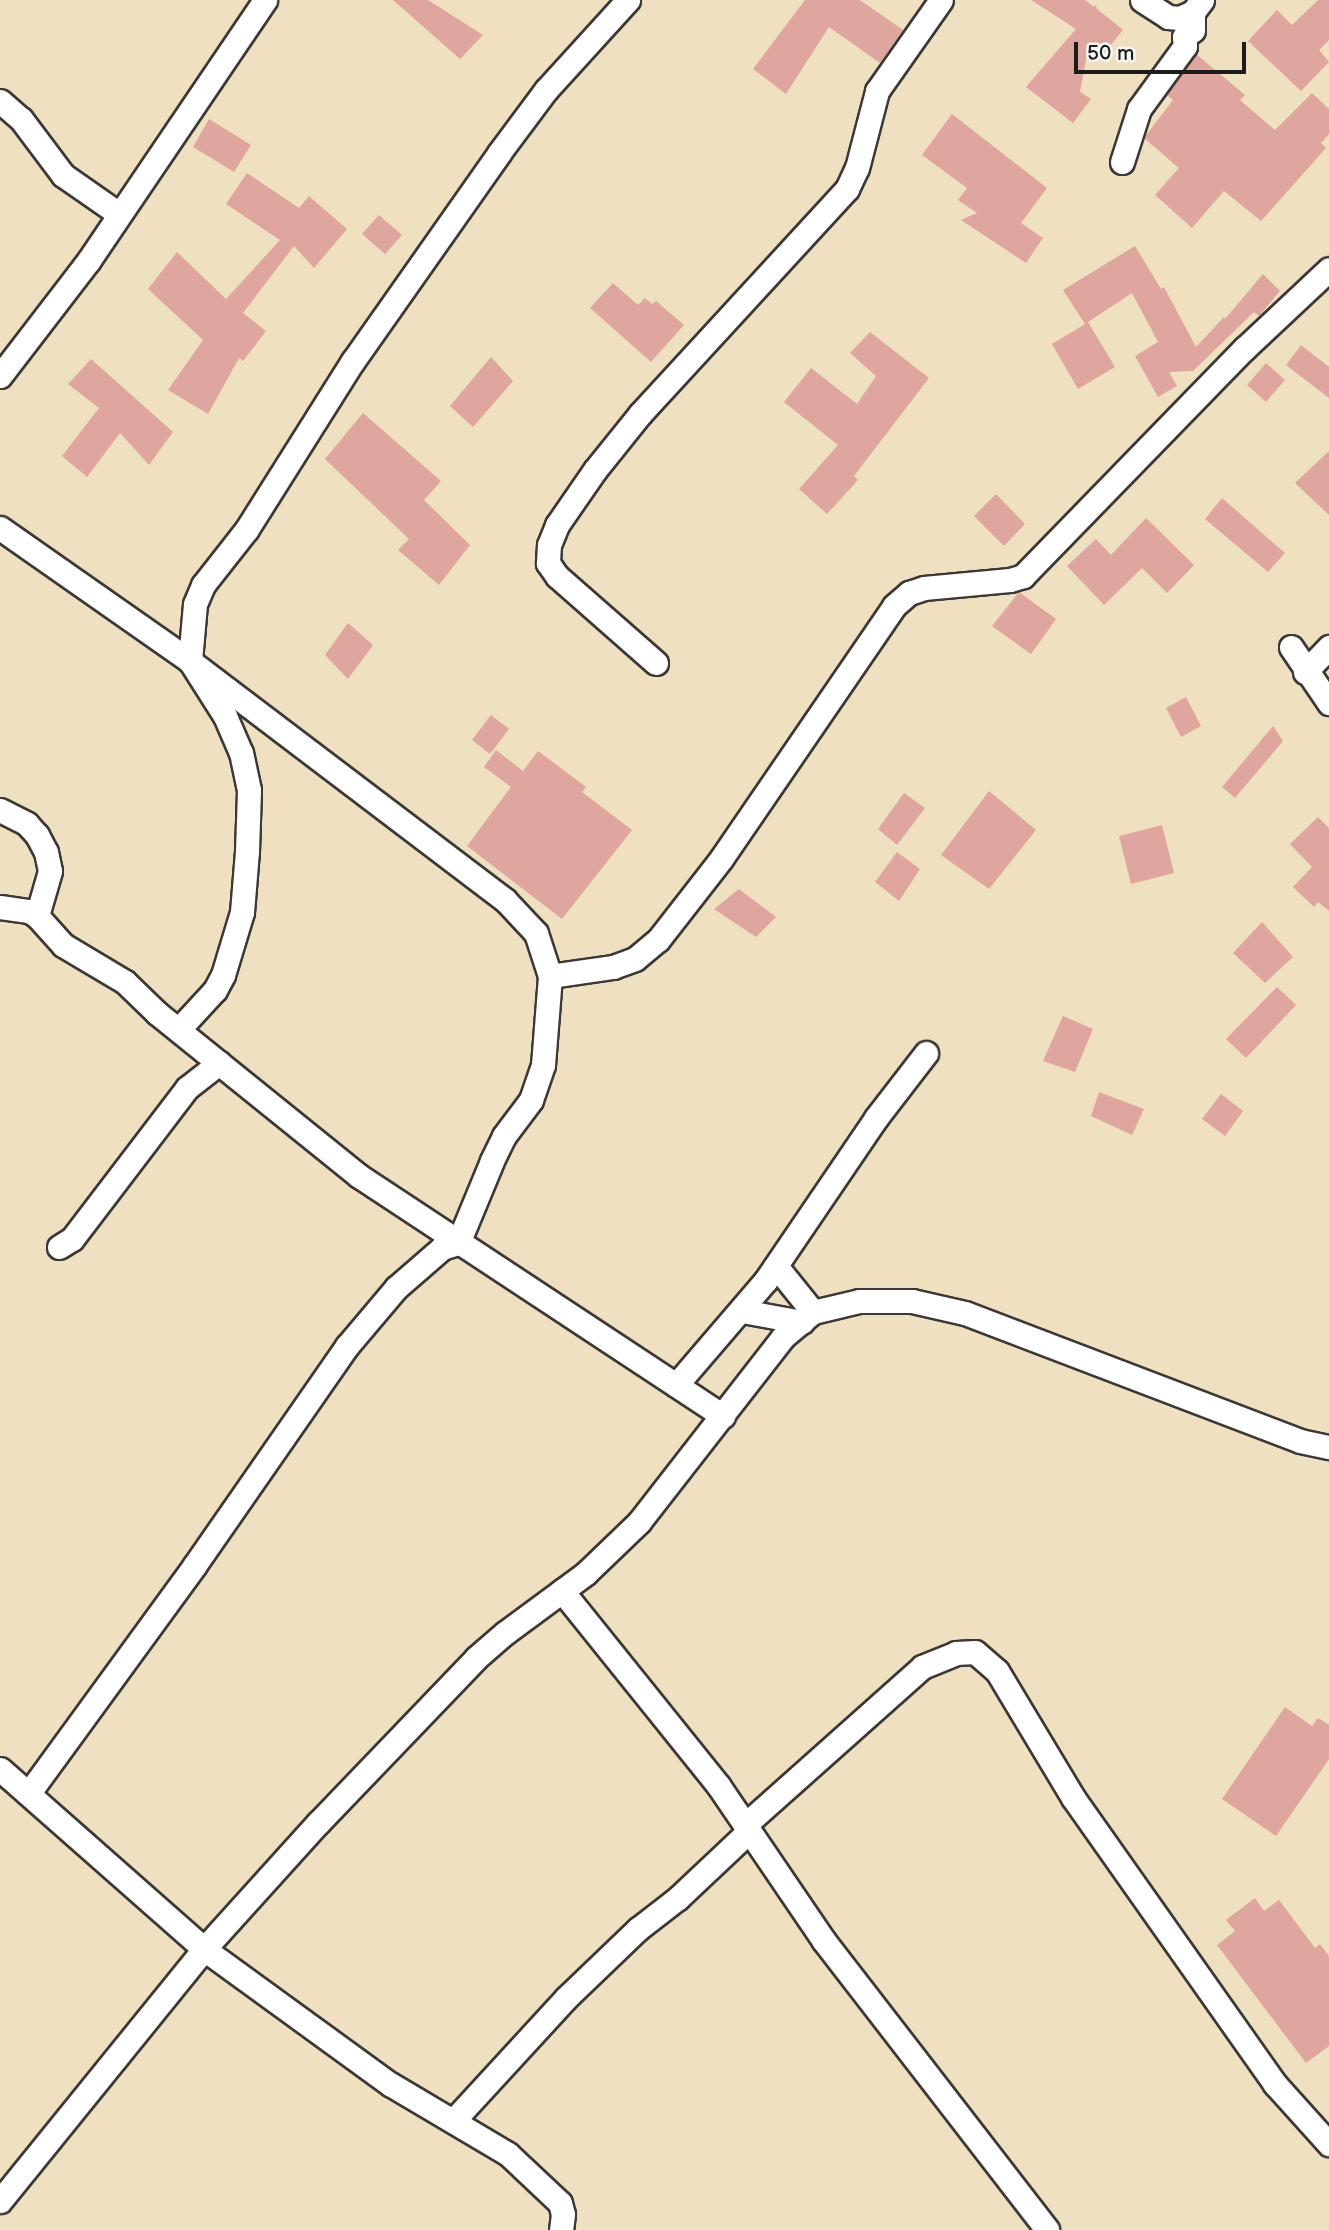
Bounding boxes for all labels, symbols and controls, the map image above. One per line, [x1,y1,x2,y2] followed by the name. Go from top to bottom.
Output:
[1077,28,1248,72] scale bar
[1087,41,1134,66] text: 50 m

